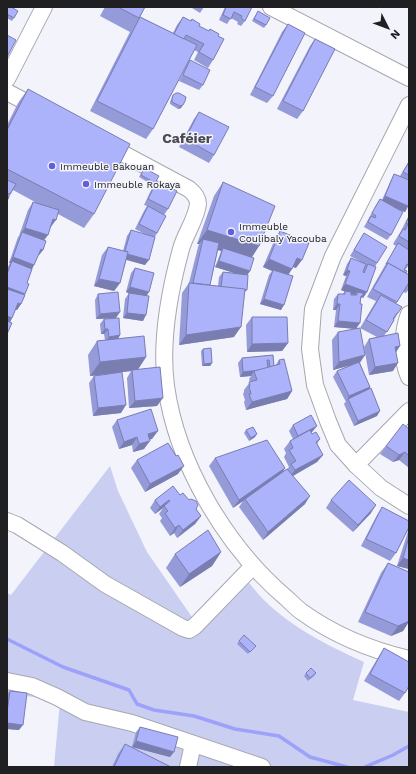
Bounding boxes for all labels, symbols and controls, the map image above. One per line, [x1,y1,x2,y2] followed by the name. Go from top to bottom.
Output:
[368,8,408,48] north arrow
[388,27,403,42] text: N
[162,130,212,146] district label: Caféier
[47,161,57,171] marker: Immeuble Bakouan
[60,161,154,172] place label: Immeuble Bakouan
[81,179,91,189] marker: Immeuble Rokaya
[94,179,181,190] place label: Immeuble Rokaya
[239,221,327,244] place label: Immeuble Coulibaly Yacouba
[226,227,236,237] marker: Immeuble Coulibaly Yacouba

